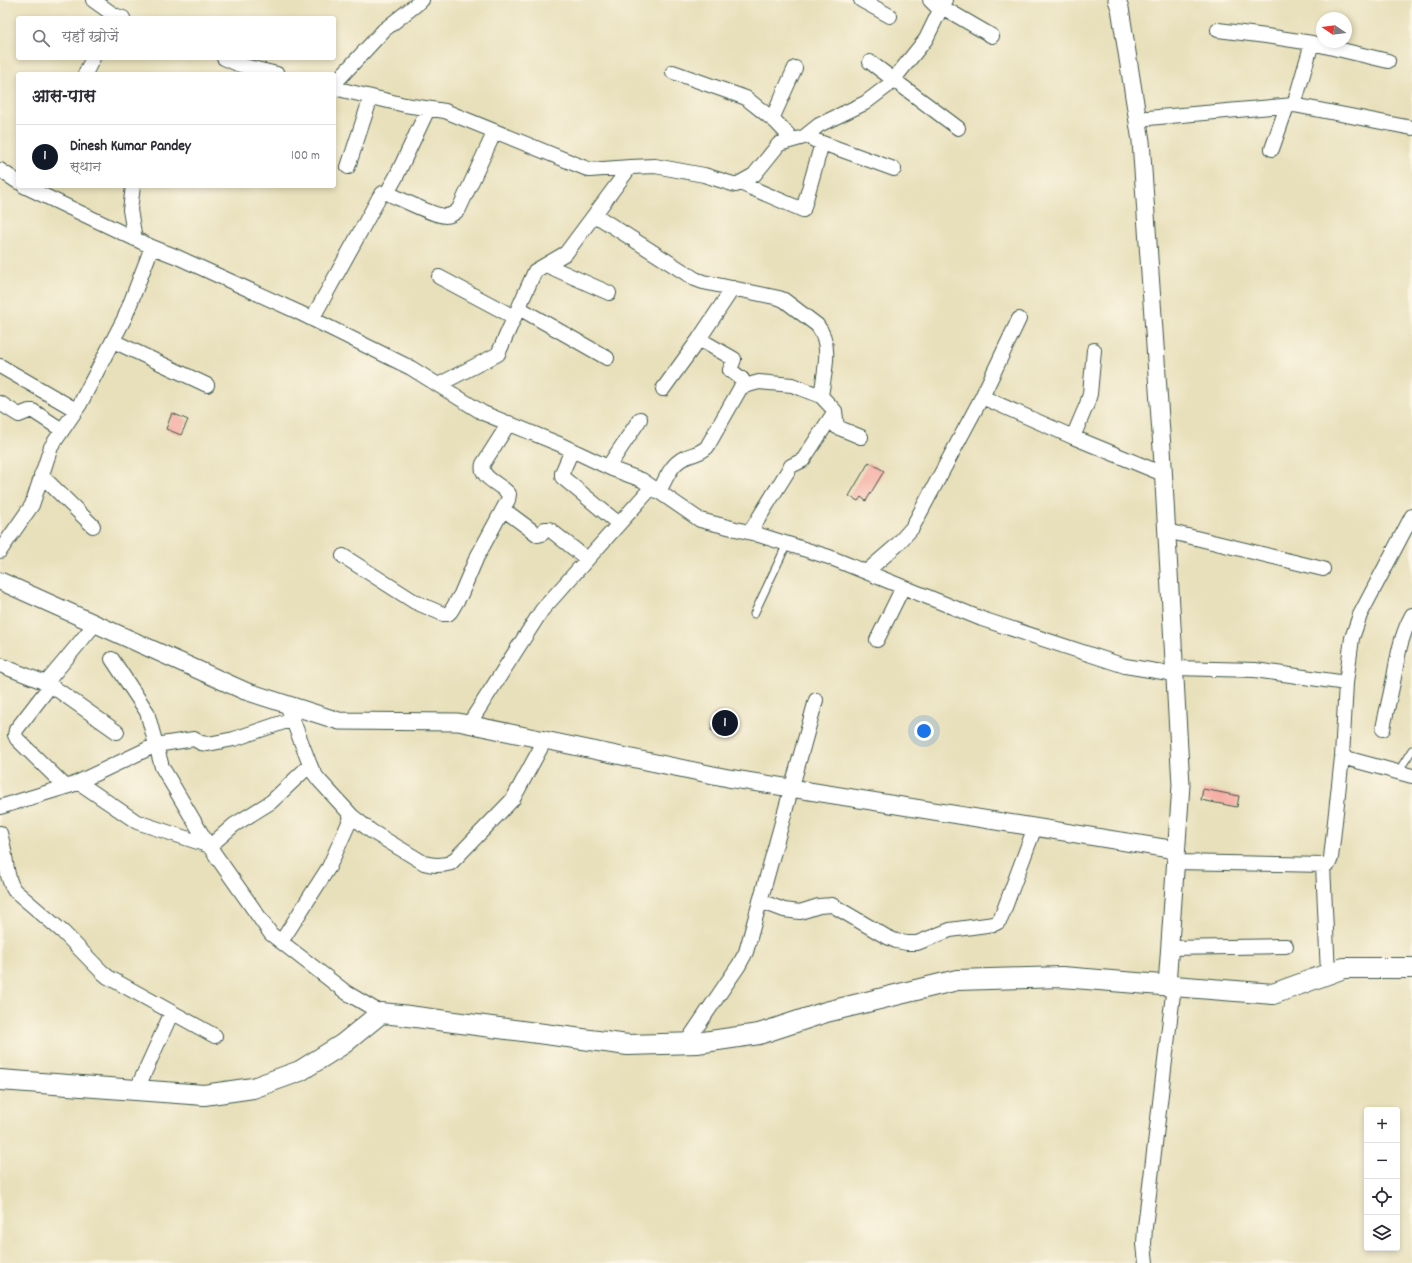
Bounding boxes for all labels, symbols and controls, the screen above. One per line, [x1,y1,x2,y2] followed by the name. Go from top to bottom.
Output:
[1316,12,1352,48] north arrow
[16,16,336,60] search box
[30,27,52,49] icon: search
[62,27,119,49] text: यहाँ खोजें
[32,86,96,110] text: आस-पास
[70,136,191,158] text: Dinesh Kumar Pandey
[44,147,46,166] text: 1
[291,147,320,166] text: 100 m
[70,158,101,177] text: स्थान
[712,708,738,738] pin: 1
[914,721,934,741] your location
[1364,1107,1400,1251] map controls
[1364,1107,1400,1143] button: +
[1364,1143,1400,1179] button: −
[1364,1179,1400,1215] button: locate
[1364,1215,1400,1251] button: layers

